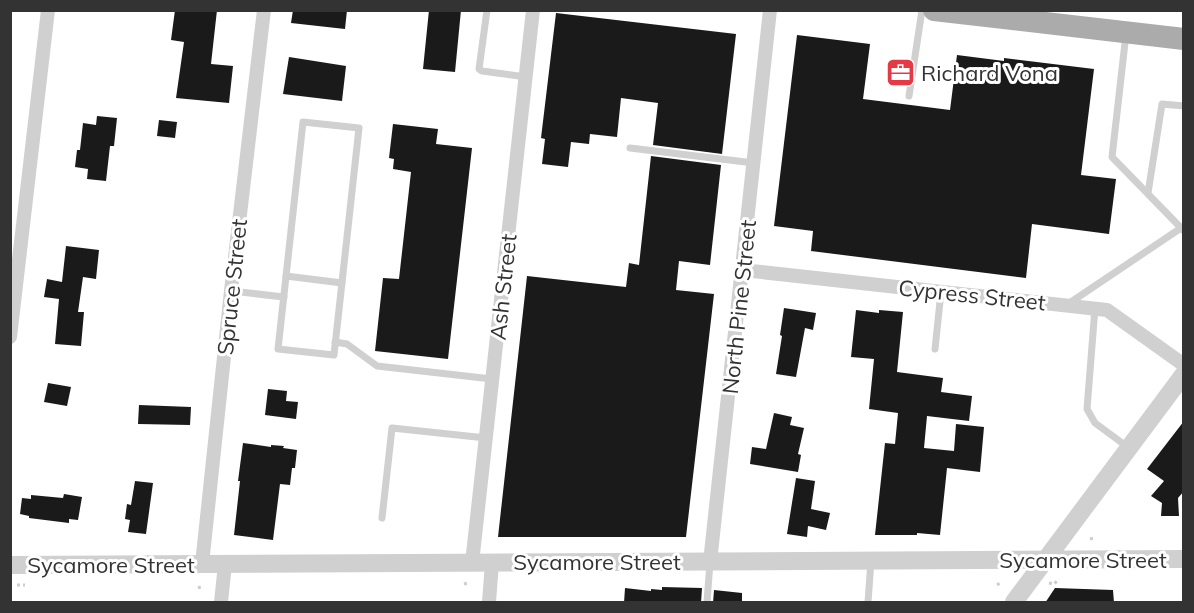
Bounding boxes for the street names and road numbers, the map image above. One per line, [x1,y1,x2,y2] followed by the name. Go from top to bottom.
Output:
[211,217,253,356] street label: Spruce Street
[716,218,762,395] street label: North Pine Street
[484,232,523,341] street label: Ash Street
[897,273,1047,317] street label: Cypress Street
[999,546,1167,574] street label: Sycamore Street
[513,548,681,576] street label: Sycamore Street
[27,551,195,579] street label: Sycamore Street

